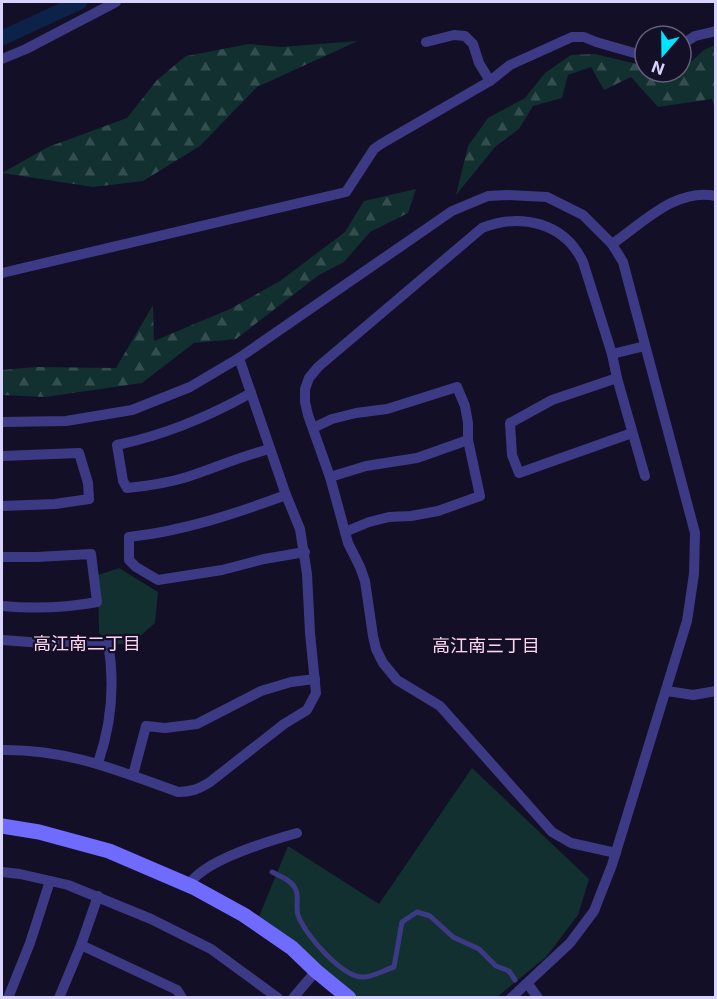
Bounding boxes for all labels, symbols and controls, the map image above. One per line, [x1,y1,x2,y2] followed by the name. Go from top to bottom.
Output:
[633,24,693,84] north arrow
[649,57,667,80] text: N
[33,633,141,654] district label: 高江南二丁目
[432,635,540,656] district label: 高江南三丁目

